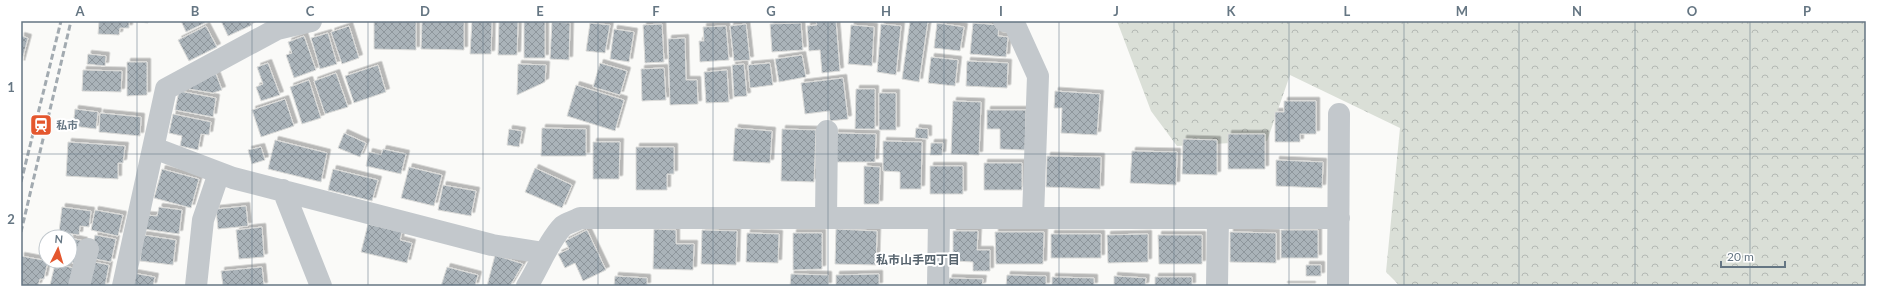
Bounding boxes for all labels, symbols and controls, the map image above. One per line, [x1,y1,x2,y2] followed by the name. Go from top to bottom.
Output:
[74,3,85,19] text: A
[191,3,200,19] text: B
[306,3,315,19] text: C
[420,3,430,19] text: D
[536,3,544,19] text: E
[652,3,660,19] text: F
[766,3,776,19] text: G
[881,3,891,19] text: H
[999,3,1003,19] text: I
[1113,3,1119,19] text: J
[1227,3,1237,19] text: K
[1344,3,1351,19] text: L
[1456,3,1468,19] text: M
[1572,3,1582,19] text: N
[1687,3,1698,19] text: O
[1803,3,1811,19] text: P
[7,79,15,95] text: 1
[28,112,54,138] station icon: 私市
[56,118,78,131] place label: 私市
[7,211,15,227] text: 2
[38,229,78,269] north arrow
[54,232,64,245] text: N
[1721,243,1785,269] scale bar
[1727,249,1754,264] text: 20 m
[876,252,960,267] district label: 私市山手四丁目

